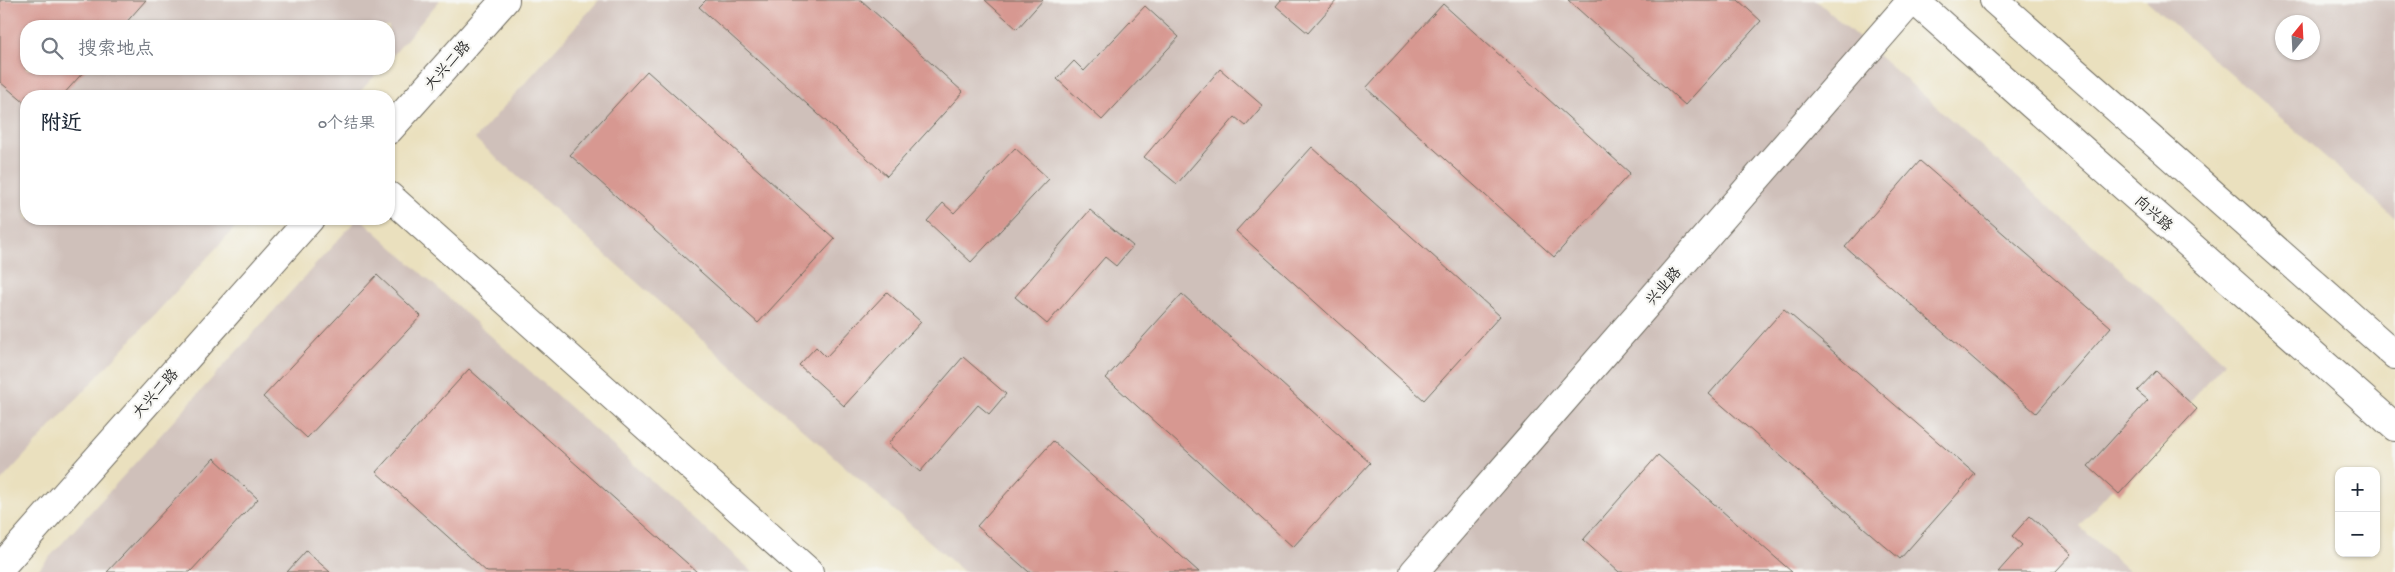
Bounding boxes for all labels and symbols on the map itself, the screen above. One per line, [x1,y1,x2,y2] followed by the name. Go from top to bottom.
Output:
[2275,15,2320,60] north arrow
[422,38,475,95] street label: 大兴二路
[2130,193,2175,236] street label: 向兴路
[1643,264,1686,310] street label: 兴业路
[130,366,183,423] street label: 大兴二路

